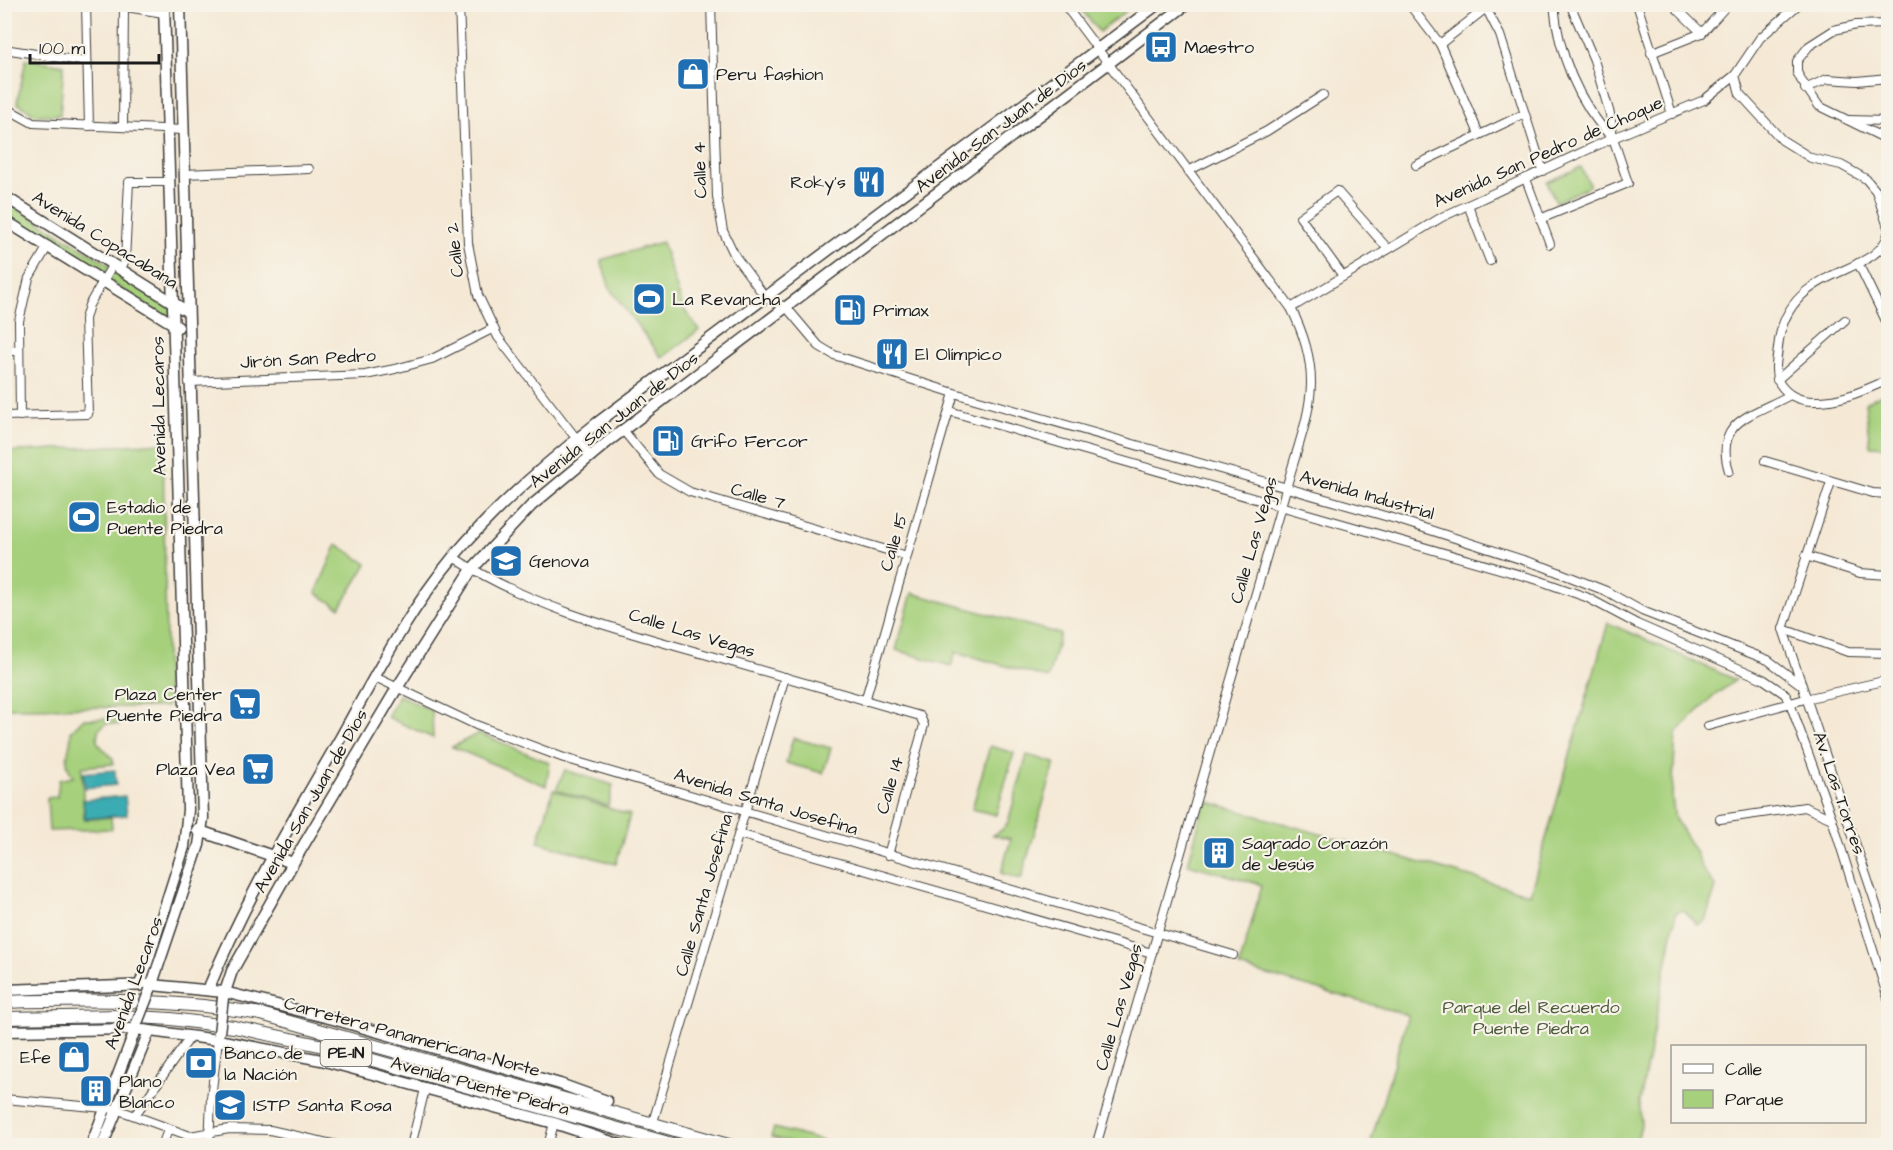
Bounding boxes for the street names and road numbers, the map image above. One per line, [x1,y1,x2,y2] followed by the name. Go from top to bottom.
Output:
[910,53,1092,199] street label: Avenida San Juan de Dios
[1429,90,1667,214] street label: Avenida San Pedro de Choque
[687,141,713,199] street label: Calle 4
[27,185,183,295] street label: Avenida Copacabana
[440,221,470,279] street label: Calle 2
[145,336,173,476] street label: Avenida Lecaros
[239,343,377,375] street label: Jirón San Pedro
[524,346,704,494] street label: Avenida San Juan de Dios
[1297,464,1437,526] street label: Avenida Industrial
[1224,474,1285,607] street label: Calle Las Vegas
[728,476,788,516] street label: Calle 7
[874,510,914,574] street label: Calle 15
[625,602,758,665] street label: Calle Las Vegas
[248,704,374,898] street label: Avenida San Juan de Dios
[1806,728,1872,858] street label: Av. Las Torres
[870,753,910,817] street label: Calle 14
[671,762,861,842] street label: Avenida Santa Josefina
[669,811,739,979] street label: Calle Santa Josefina
[98,913,170,1053] street label: Avenida Lecaros
[1089,941,1150,1074] street label: Calle Las Vegas
[281,991,543,1083] street label: Carretera Panamericana Norte
[320,1040,372,1066] road number: PE-1N
[388,1050,572,1122] street label: Avenida Puente Piedra

